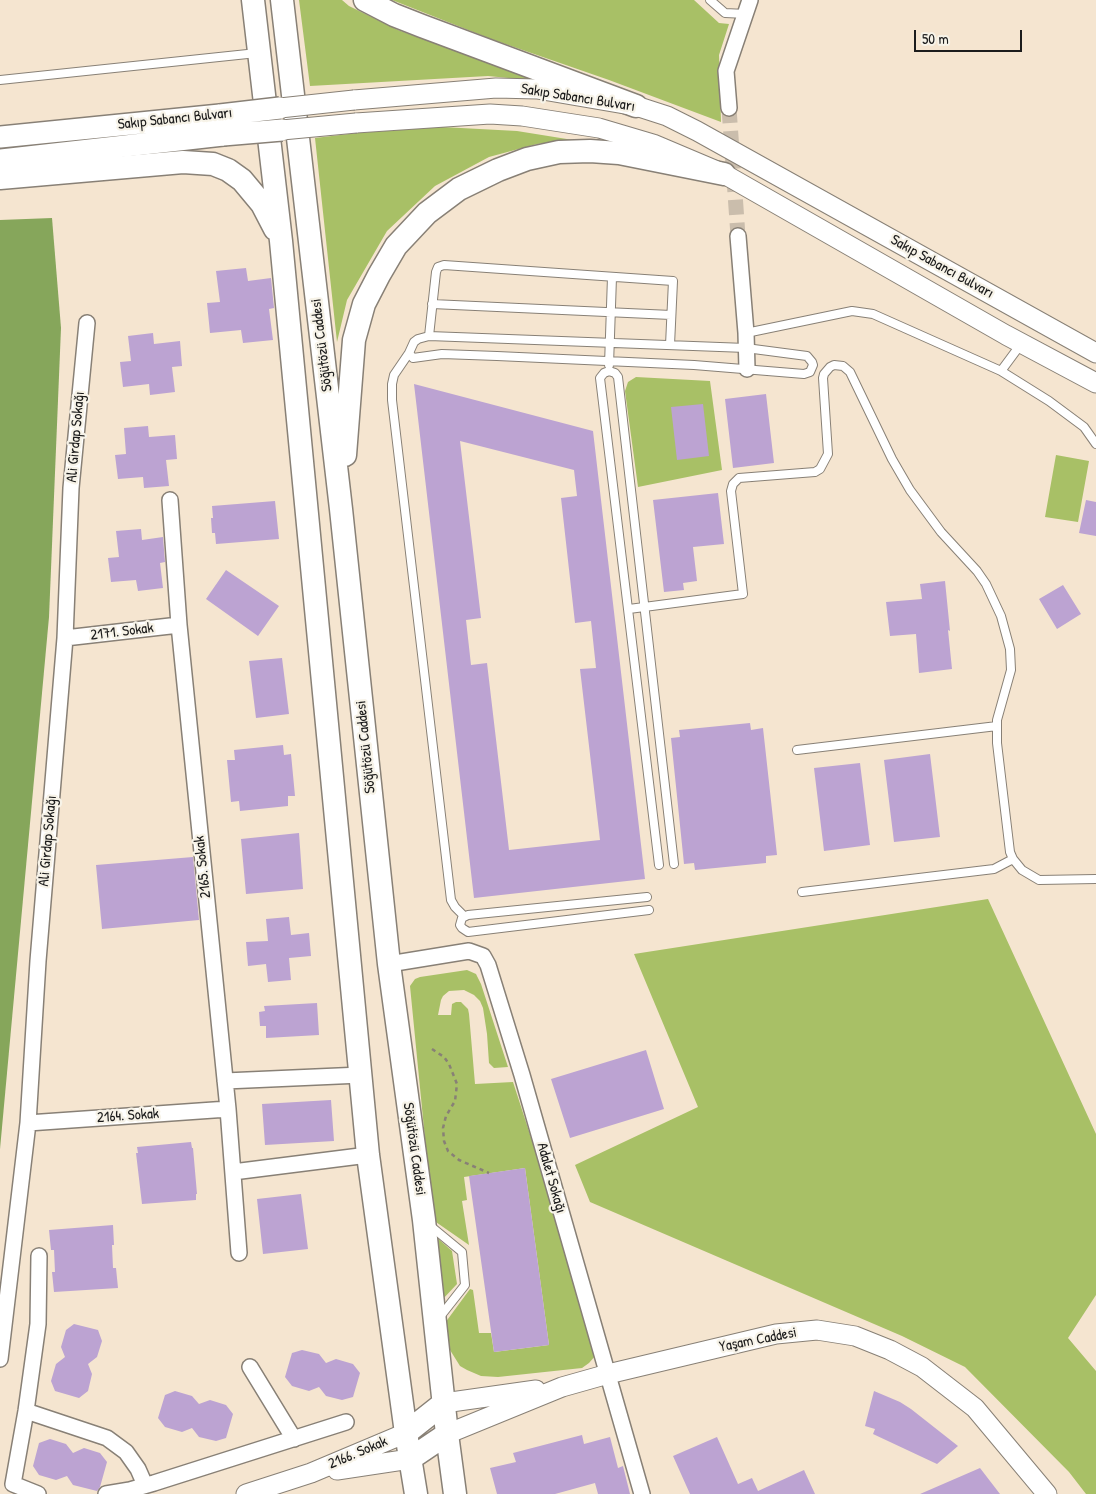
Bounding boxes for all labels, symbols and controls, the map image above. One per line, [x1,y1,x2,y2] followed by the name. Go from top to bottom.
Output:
[916,20,1024,52] scale bar
[922,28,949,49] text: 50 m
[520,80,636,116] street label: Sakıp Sabancı Bulvarı
[117,104,233,134] street label: Sakıp Sabancı Bulvarı
[887,231,997,303] street label: Sakıp Sabancı Bulvarı
[307,297,337,393] street label: Söğütözü Caddesi
[63,391,89,483] street label: Ali Girdap Sokağı
[90,619,154,645] street label: 2171. Sokak
[352,700,380,794] street label: Söğütözü Caddesi
[35,795,61,887] street label: Ali Girdap Sokağı
[191,835,215,899] street label: 2165. Sokak
[399,1101,429,1197] street label: Söğütözü Caddesi
[96,1105,160,1127] street label: 2164. Sokak
[532,1141,570,1215] street label: Adalet Sokağı
[718,1324,798,1356] street label: Yaşam Caddesi
[326,1433,390,1473] street label: 2166. Sokak

